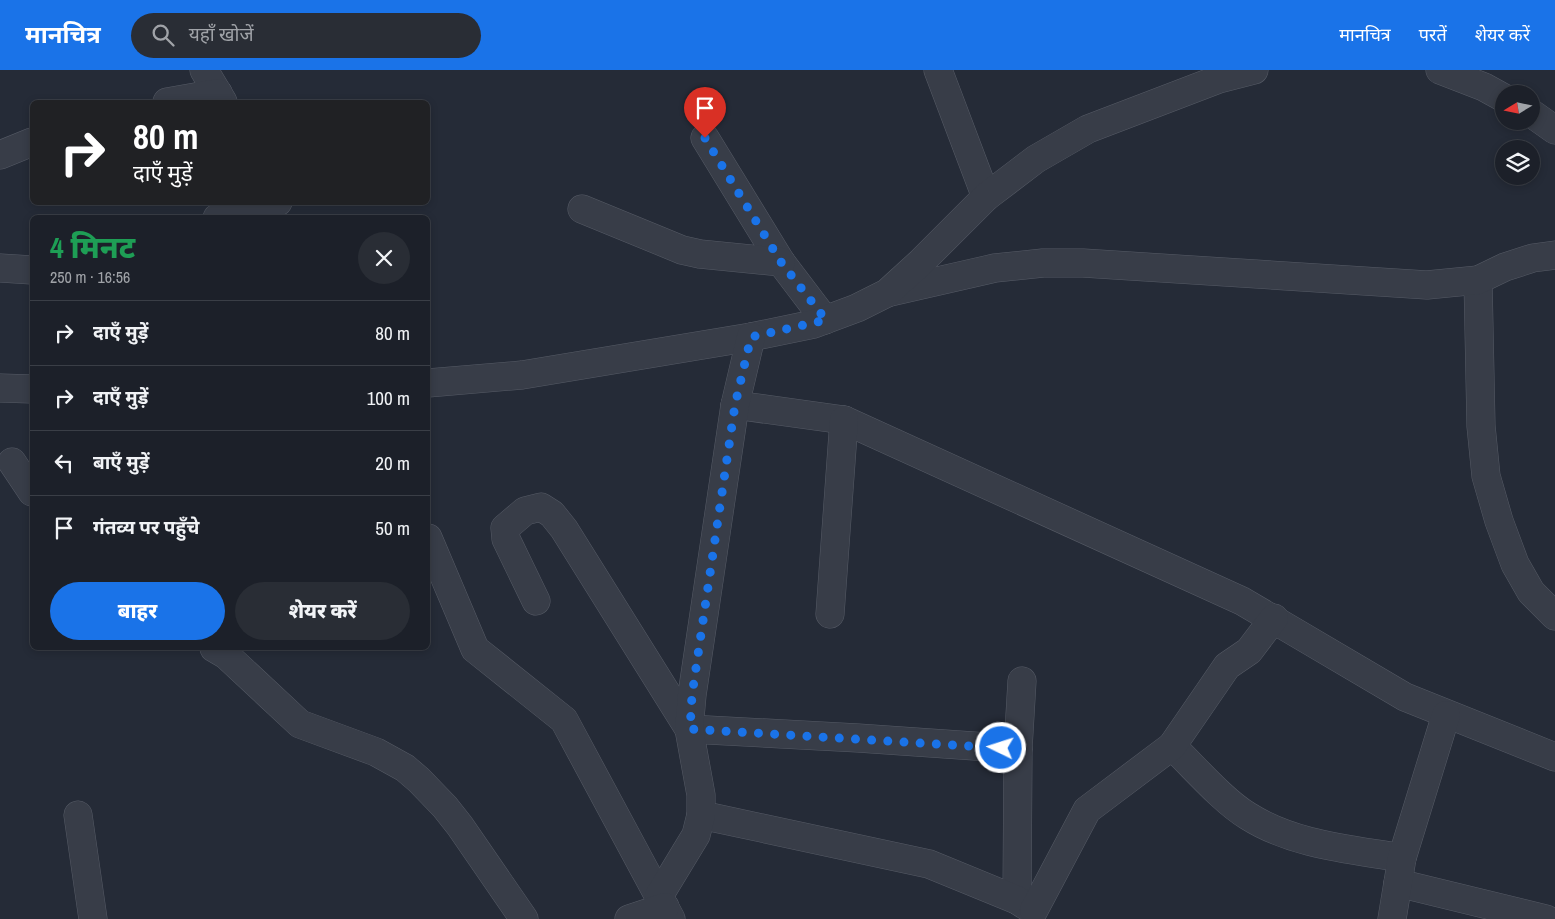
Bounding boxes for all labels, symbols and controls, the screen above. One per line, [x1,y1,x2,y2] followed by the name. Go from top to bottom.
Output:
[131,13,481,58] search box
[25,18,101,50] text: मानचित्र
[149,21,177,49] icon: search
[189,21,254,47] text: यहाँ खोजें
[1339,22,1391,47] text: मानचित्र
[1419,22,1447,47] text: परतें
[1475,22,1530,47] text: शेयर करें
[1495,85,1540,130] north arrow
[1495,85,1540,185] map controls
[684,87,726,138] pin
[691,94,719,122] icon: arrive
[133,113,198,160] text: 80 m
[50,120,115,185] icon: right
[1495,140,1540,185] button: layers
[133,158,193,188] text: दाएँ मुड़ें
[50,227,135,267] text: 4 मिनट
[358,232,410,284] button: close
[50,266,130,288] text: 250 m · 16:56
[50,319,78,347] icon: right
[93,319,148,345] text: दाएँ मुड़ें
[375,320,410,346] text: 80 m
[50,384,78,412] icon: right
[93,384,148,410] text: दाएँ मुड़ें
[367,385,410,411] text: 100 m
[50,449,78,477] icon: left
[93,449,149,475] text: बाएँ मुड़ें
[375,450,410,476] text: 20 m
[50,514,78,542] icon: arrive
[93,514,199,540] text: गंतव्य पर पहुँचे
[375,515,410,541] text: 50 m
[50,582,225,640] button: बाहर
[235,582,410,640] button: शेयर करें
[974,721,1026,773] position arrow

